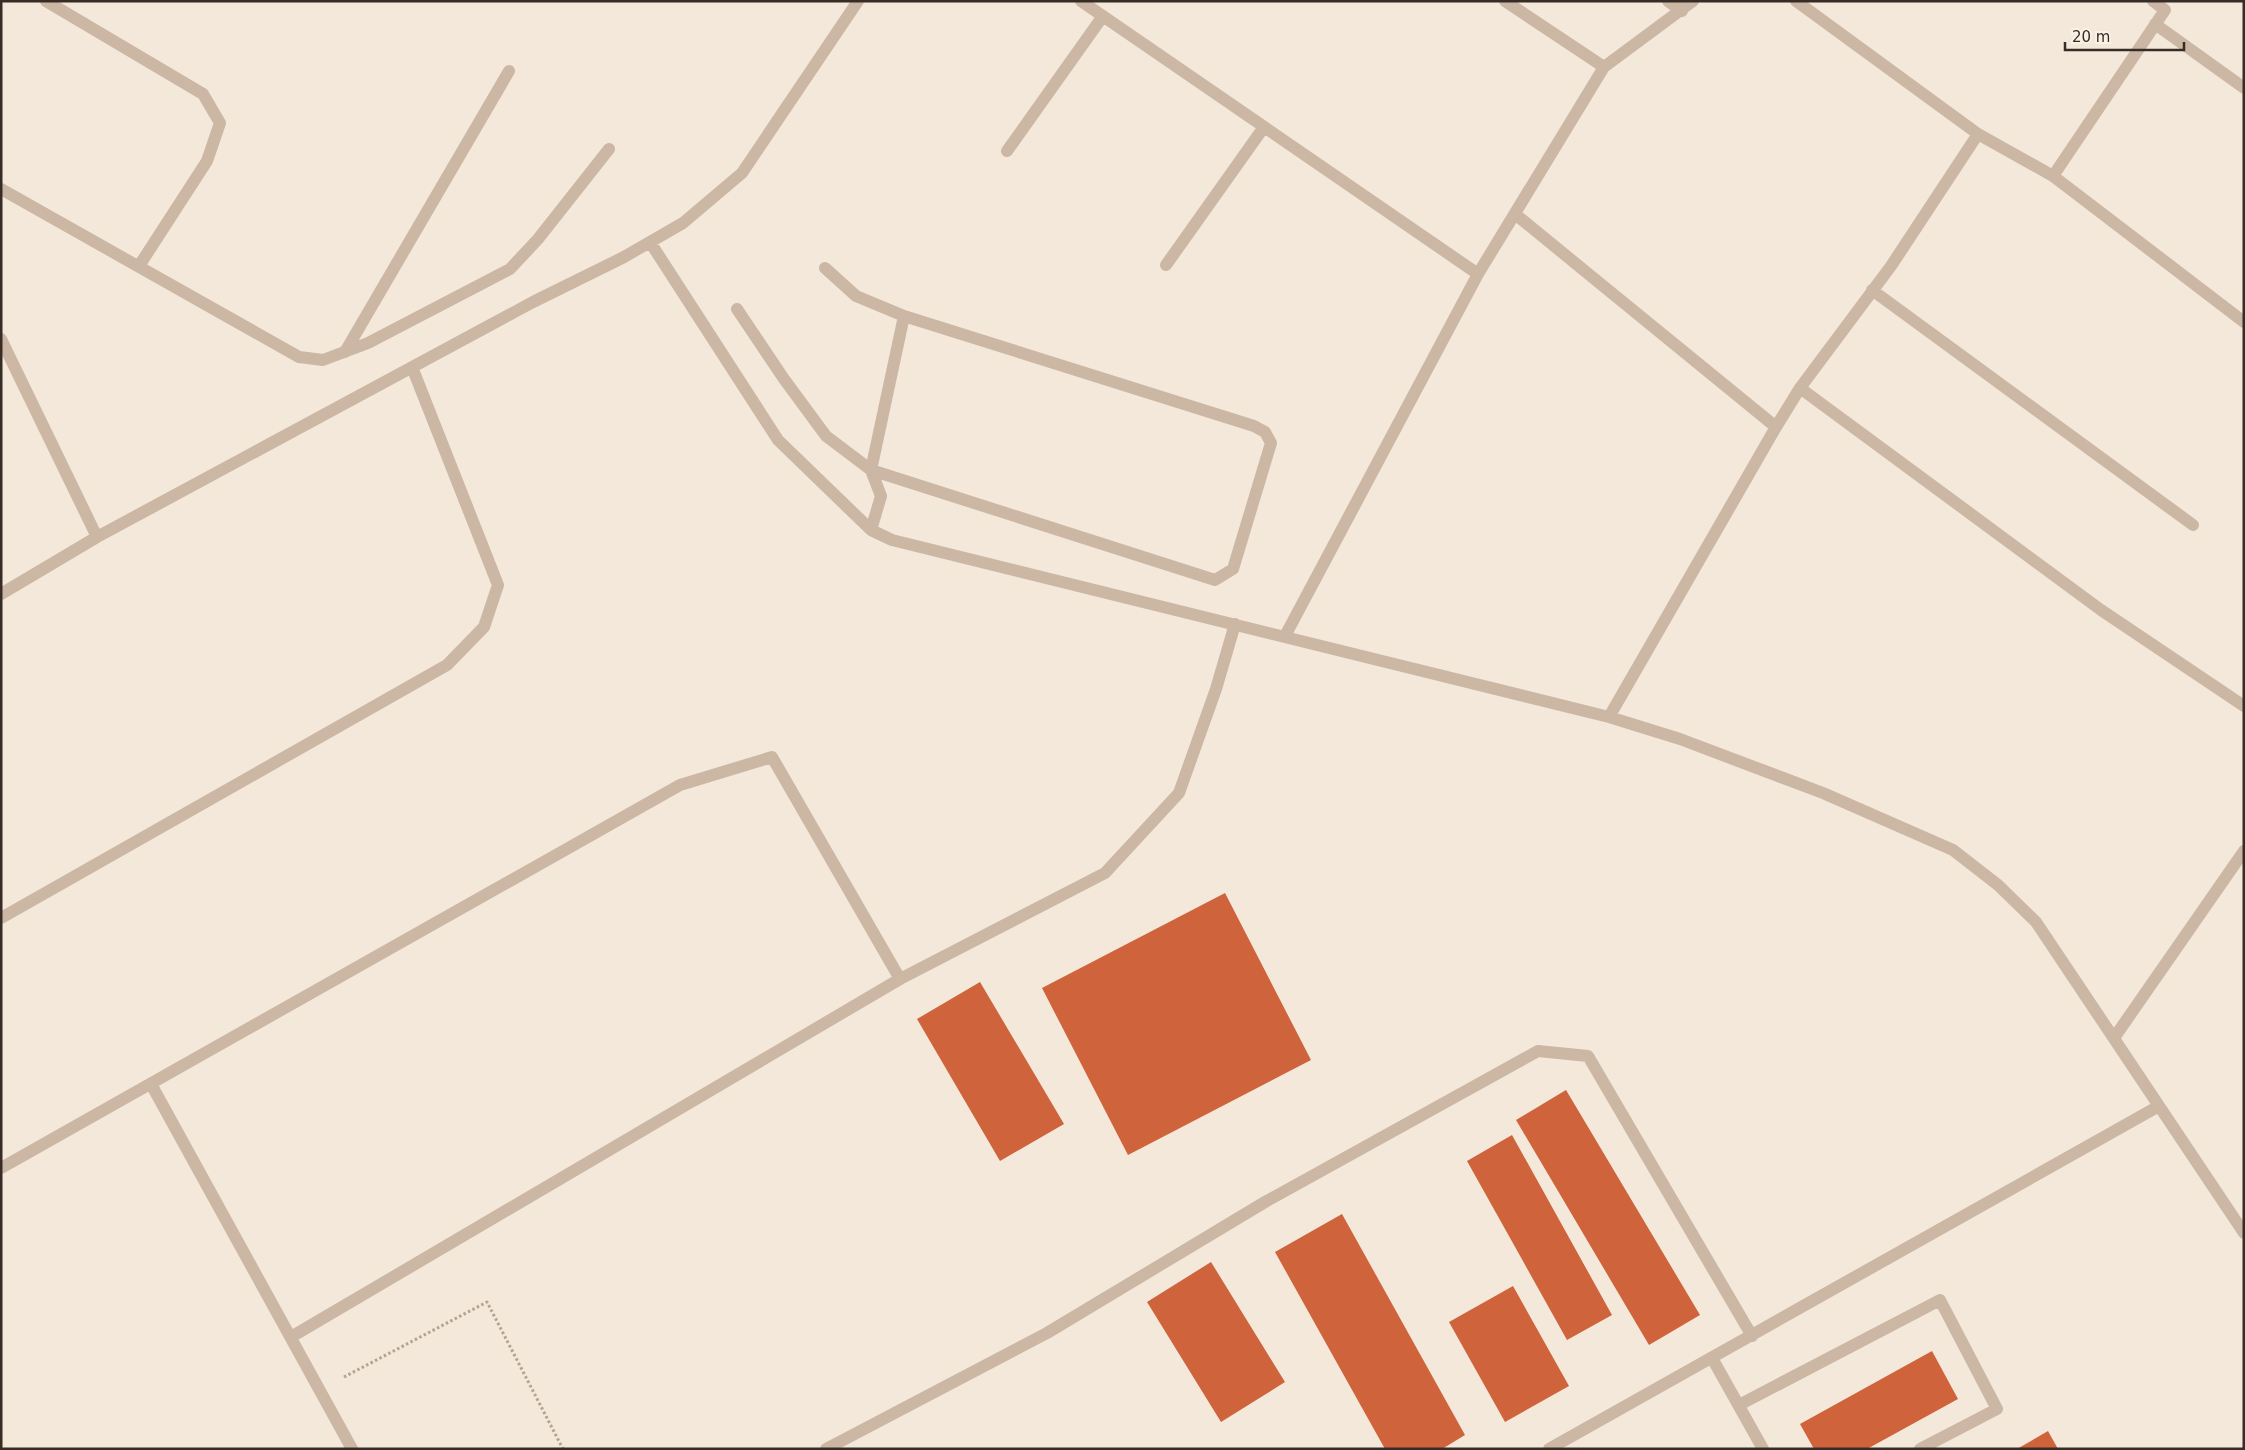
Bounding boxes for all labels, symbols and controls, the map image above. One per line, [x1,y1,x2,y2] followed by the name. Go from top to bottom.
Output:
[2065,20,2184,52] scale bar
[2072,28,2110,46] text: 20 m

